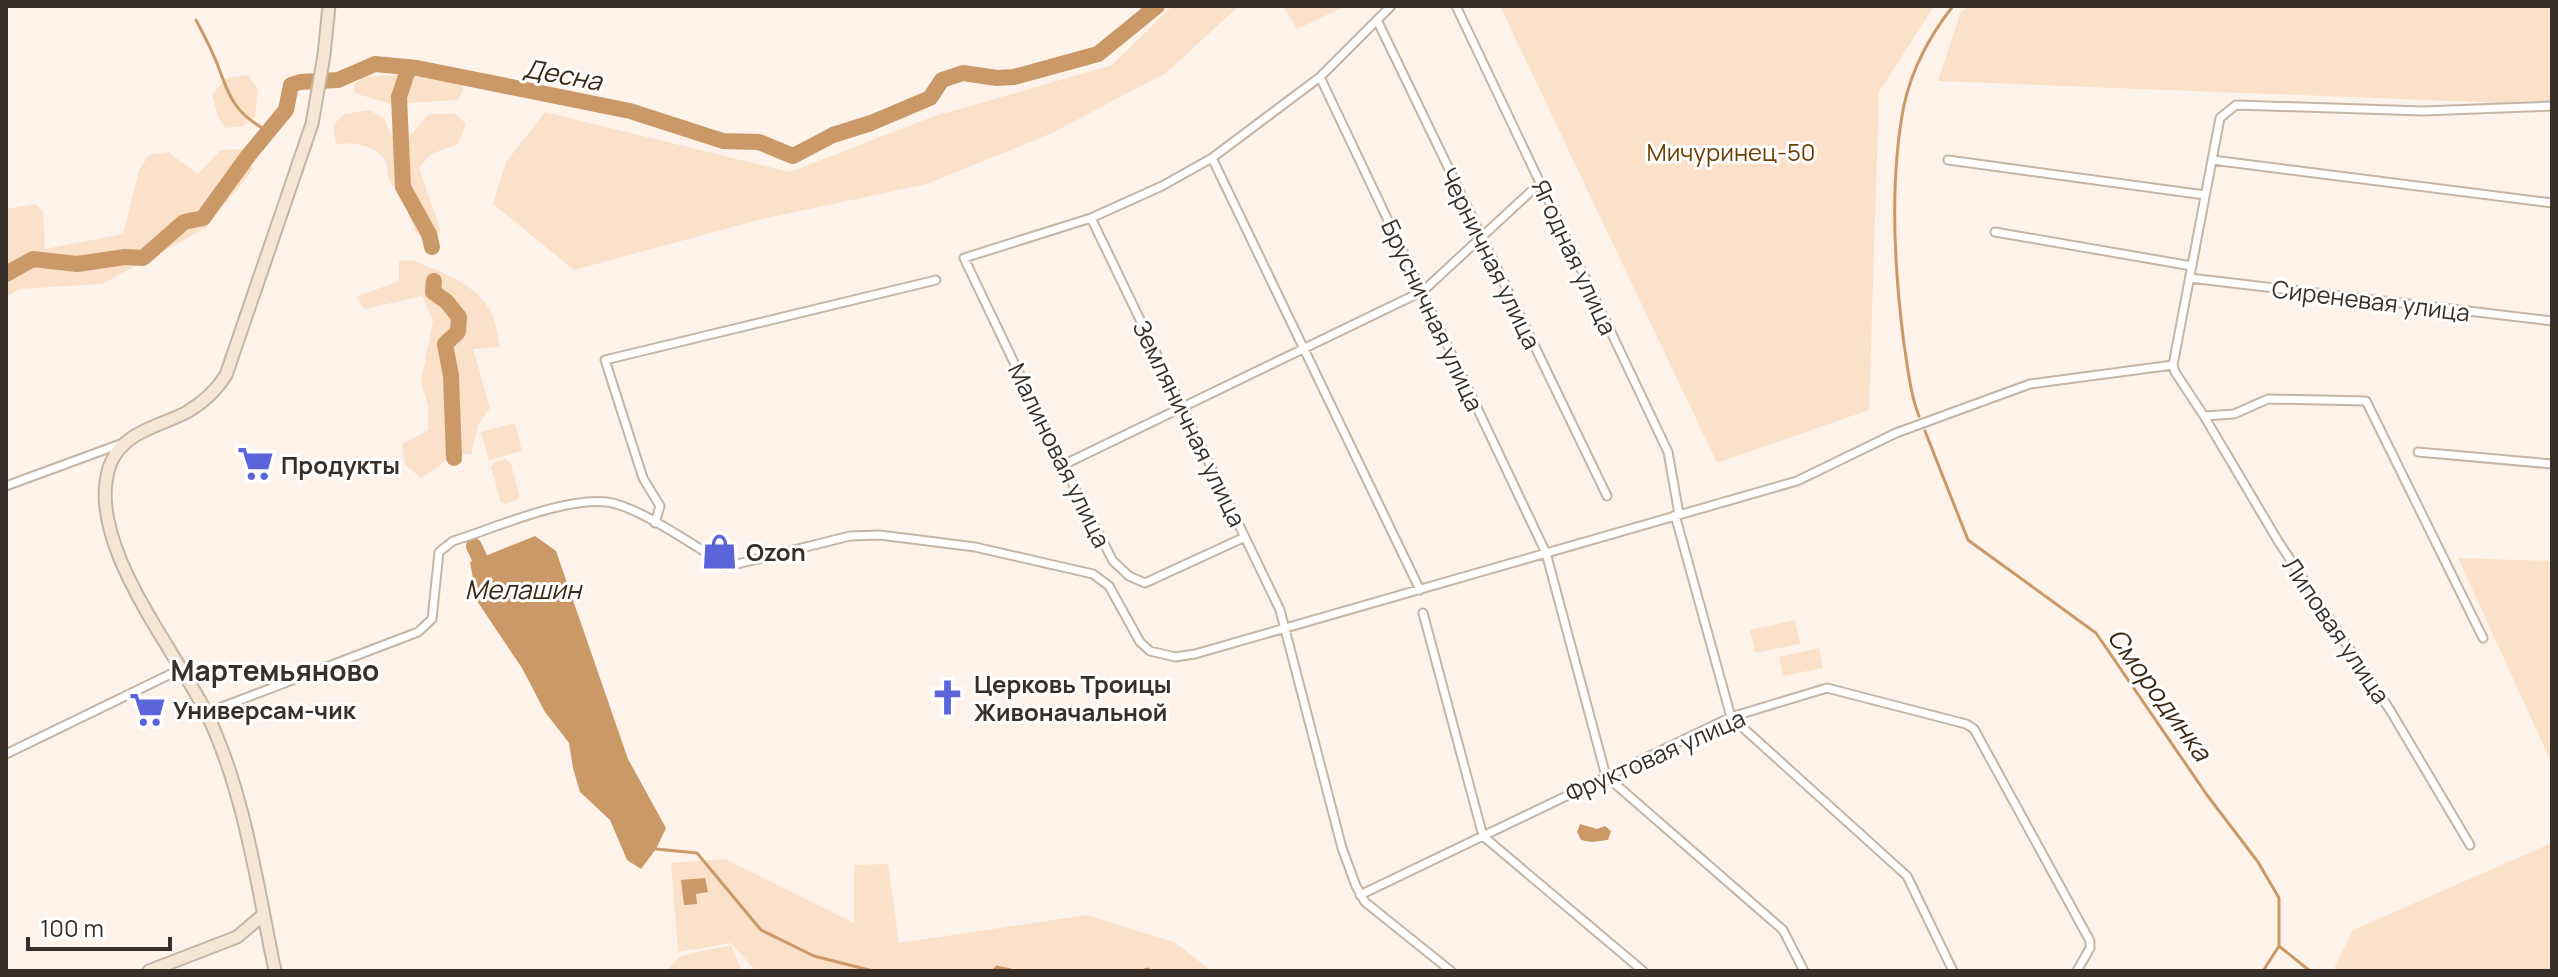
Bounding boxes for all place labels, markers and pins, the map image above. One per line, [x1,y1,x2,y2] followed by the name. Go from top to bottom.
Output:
[236,445,274,483] supermarket icon: Продукты
[281,448,400,481] place label: Продукты
[701,532,739,570] shop icon: Ozon
[746,535,806,568] place label: Ozon
[974,667,1172,728] place label: Церковь Троицы Живоначальной
[929,678,967,716] church icon: Церковь Троицы Живоначальной
[128,690,166,728] supermarket icon: Универсам-чик
[173,693,357,726] place label: Универсам-чик

